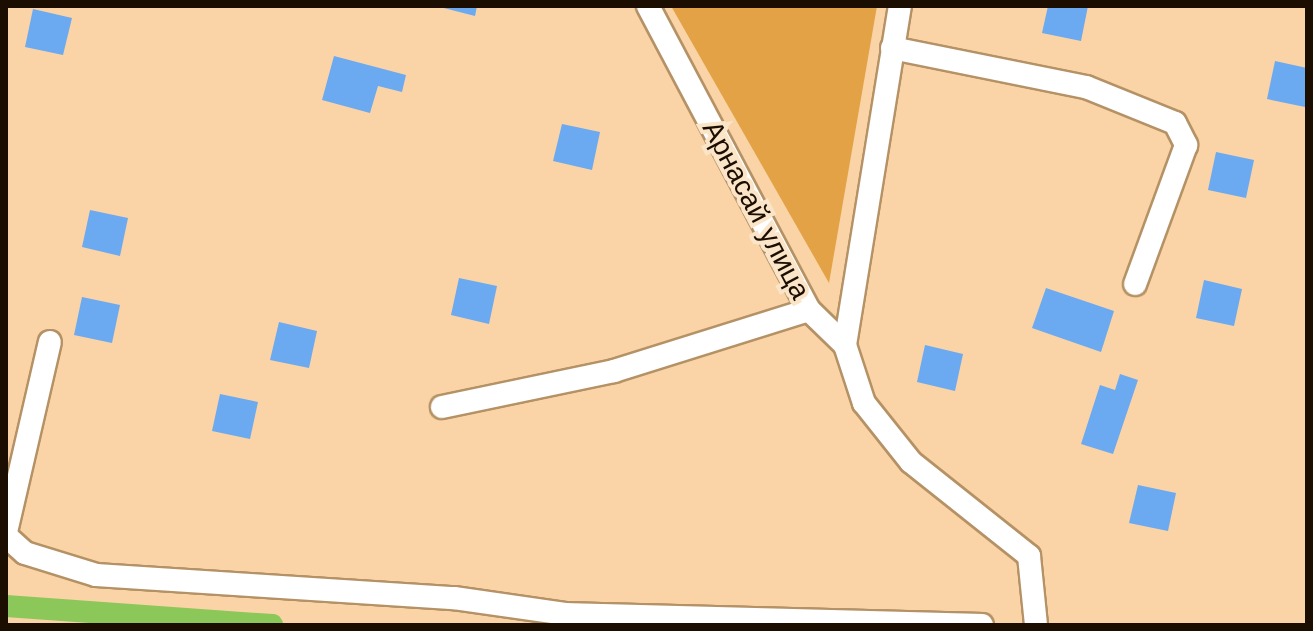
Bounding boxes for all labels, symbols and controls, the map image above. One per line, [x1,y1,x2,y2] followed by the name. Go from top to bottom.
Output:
[695,115,817,305] street label: Арнасай улица

